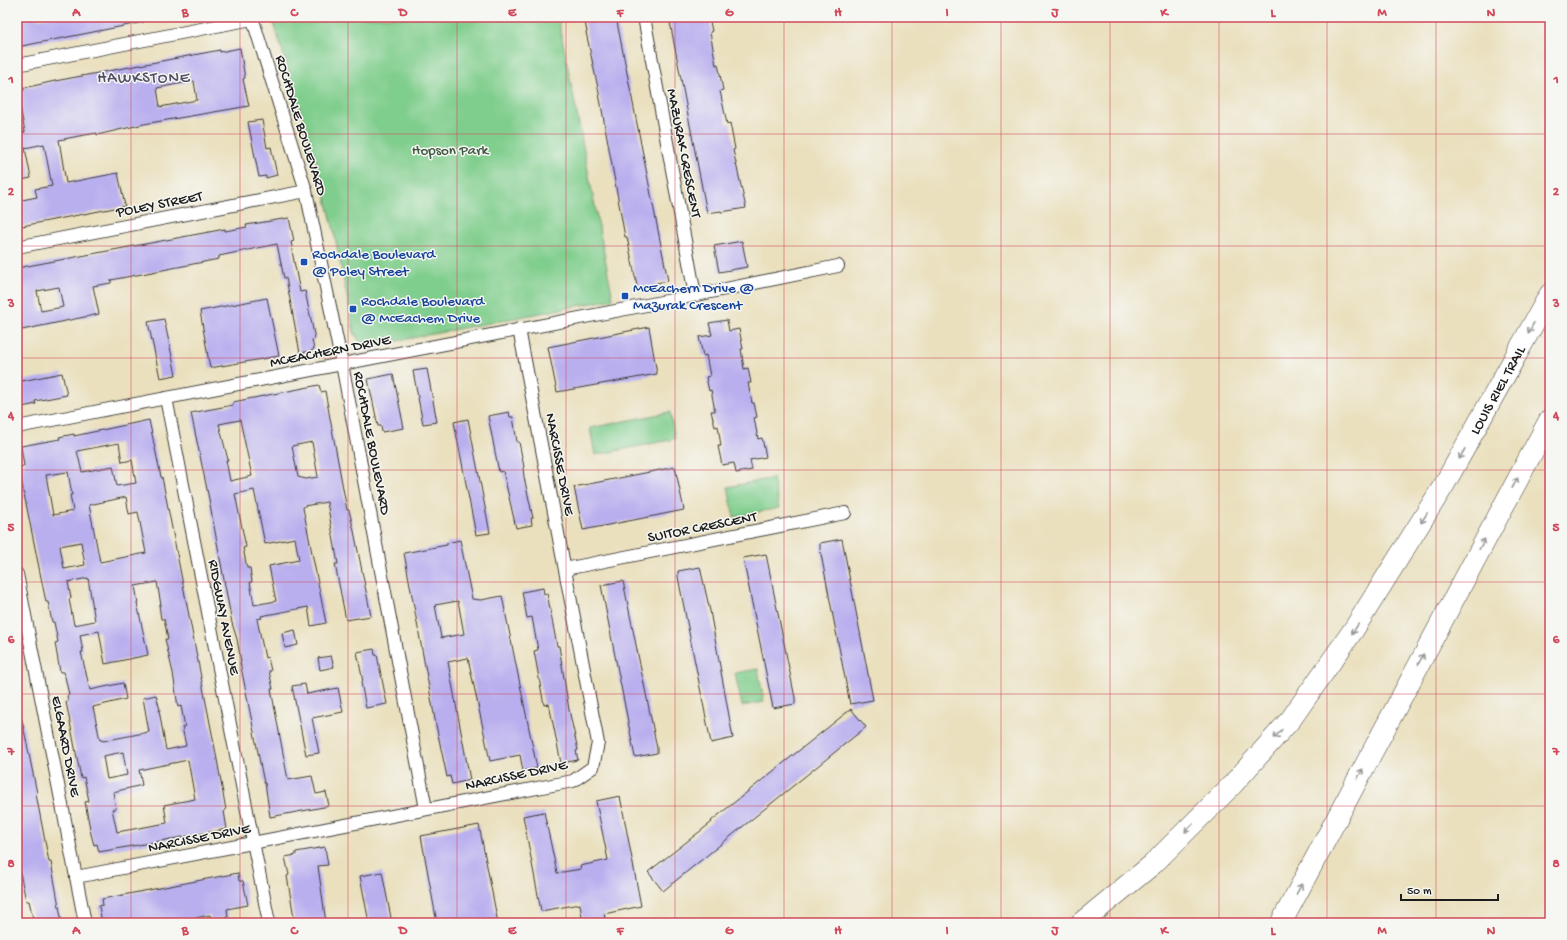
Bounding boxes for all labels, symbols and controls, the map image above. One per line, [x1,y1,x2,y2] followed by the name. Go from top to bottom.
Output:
[71,6,81,21] text: A
[181,6,190,21] text: B
[289,6,299,21] text: C
[398,6,408,21] text: D
[508,6,517,21] text: E
[616,6,625,21] text: F
[725,6,734,21] text: G
[834,6,842,21] text: H
[945,6,949,21] text: I
[1051,6,1060,21] text: J
[1159,6,1169,21] text: K
[1271,6,1277,21] text: L
[1377,6,1387,21] text: M
[1487,6,1496,21] text: N
[270,53,330,198] street label: ROCHDALE BOULEVARD
[97,70,191,89] district label: HAWKSTONE
[7,73,14,88] text: 1
[1552,73,1559,88] text: 1
[662,87,705,221] street label: MAZURAK CRESCENT
[412,142,489,160] park label: Hopson Park
[8,185,15,200] text: 2
[1553,185,1560,200] text: 2
[114,188,205,222] street label: POLEY STREET
[312,246,436,281] place label: Rochdale Boulevard @ Poley Street
[299,257,309,267] marker: Rochdale Boulevard @ Poley Street
[633,280,754,315] place label: McEachern Drive @ Mazurak Crescent
[620,291,630,301] marker: McEachern Drive @ Mazurak Crescent
[361,293,485,328] place label: Rochdale Boulevard @ McEachem Drive
[7,297,15,312] text: 3
[1552,297,1560,312] text: 3
[348,304,358,314] marker: Rochdale Boulevard @ McEachem Drive
[1527,322,1535,334] one-way arrow
[268,331,393,373] street label: MCEACHERN DRIVE
[1467,343,1531,438] street label: LOUIS RIEL TRAIL
[348,370,394,517] street label: ROCHDALE BOULEVARD
[7,409,15,424] text: 4
[1552,409,1560,424] text: 4
[540,412,578,518] street label: NARCISSE DRIVE
[1457,448,1465,460] one-way arrow
[1512,478,1519,490] one-way arrow
[646,508,760,547] street label: SUITOR CRESCENT
[1419,513,1428,524] one-way arrow
[8,521,15,536] text: 5
[1553,521,1560,536] text: 5
[1479,538,1486,550] one-way arrow
[203,558,243,677] street label: RIDGWAY AVENUE
[1350,623,1359,634] one-way arrow
[8,633,15,648] text: 6
[1553,633,1560,648] text: 6
[1418,653,1425,665] one-way arrow
[46,695,84,799] street label: ELGAARD DRIVE
[1274,728,1283,738] one-way arrow
[7,745,16,760] text: 7
[1552,745,1561,760] text: 7
[464,756,570,796] street label: NARCISSE DRIVE
[1357,768,1364,780] one-way arrow
[147,820,253,858] street label: NARCISSE DRIVE
[1184,823,1194,833] one-way arrow
[7,857,15,872] text: 8
[1552,857,1560,872] text: 8
[1401,876,1498,902] scale bar
[1296,883,1303,895] one-way arrow
[1407,885,1432,899] text: 50 m
[71,924,81,939] text: A
[181,924,190,939] text: B
[289,924,299,939] text: C
[398,924,408,939] text: D
[508,924,517,939] text: E
[616,924,625,939] text: F
[725,924,734,939] text: G
[834,924,842,939] text: H
[945,924,949,939] text: I
[1051,924,1060,939] text: J
[1159,924,1169,939] text: K
[1271,924,1277,939] text: L
[1377,924,1387,939] text: M
[1487,924,1496,939] text: N

